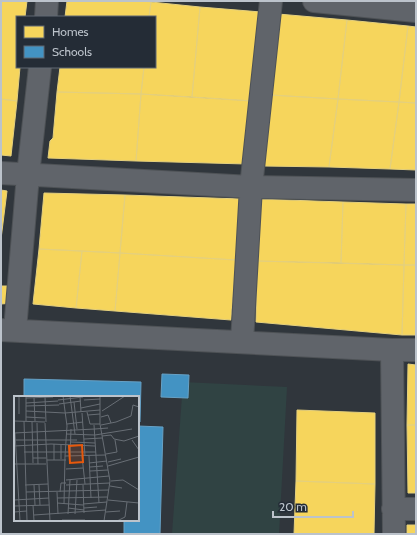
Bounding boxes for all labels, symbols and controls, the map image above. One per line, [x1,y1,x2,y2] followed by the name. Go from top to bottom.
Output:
[16,16,156,68] legend
[52,24,89,39] text: Homes
[52,44,92,59] text: Schools
[14,396,139,521] inset map
[273,493,353,519] scale bar
[279,499,307,514] text: 20 m

